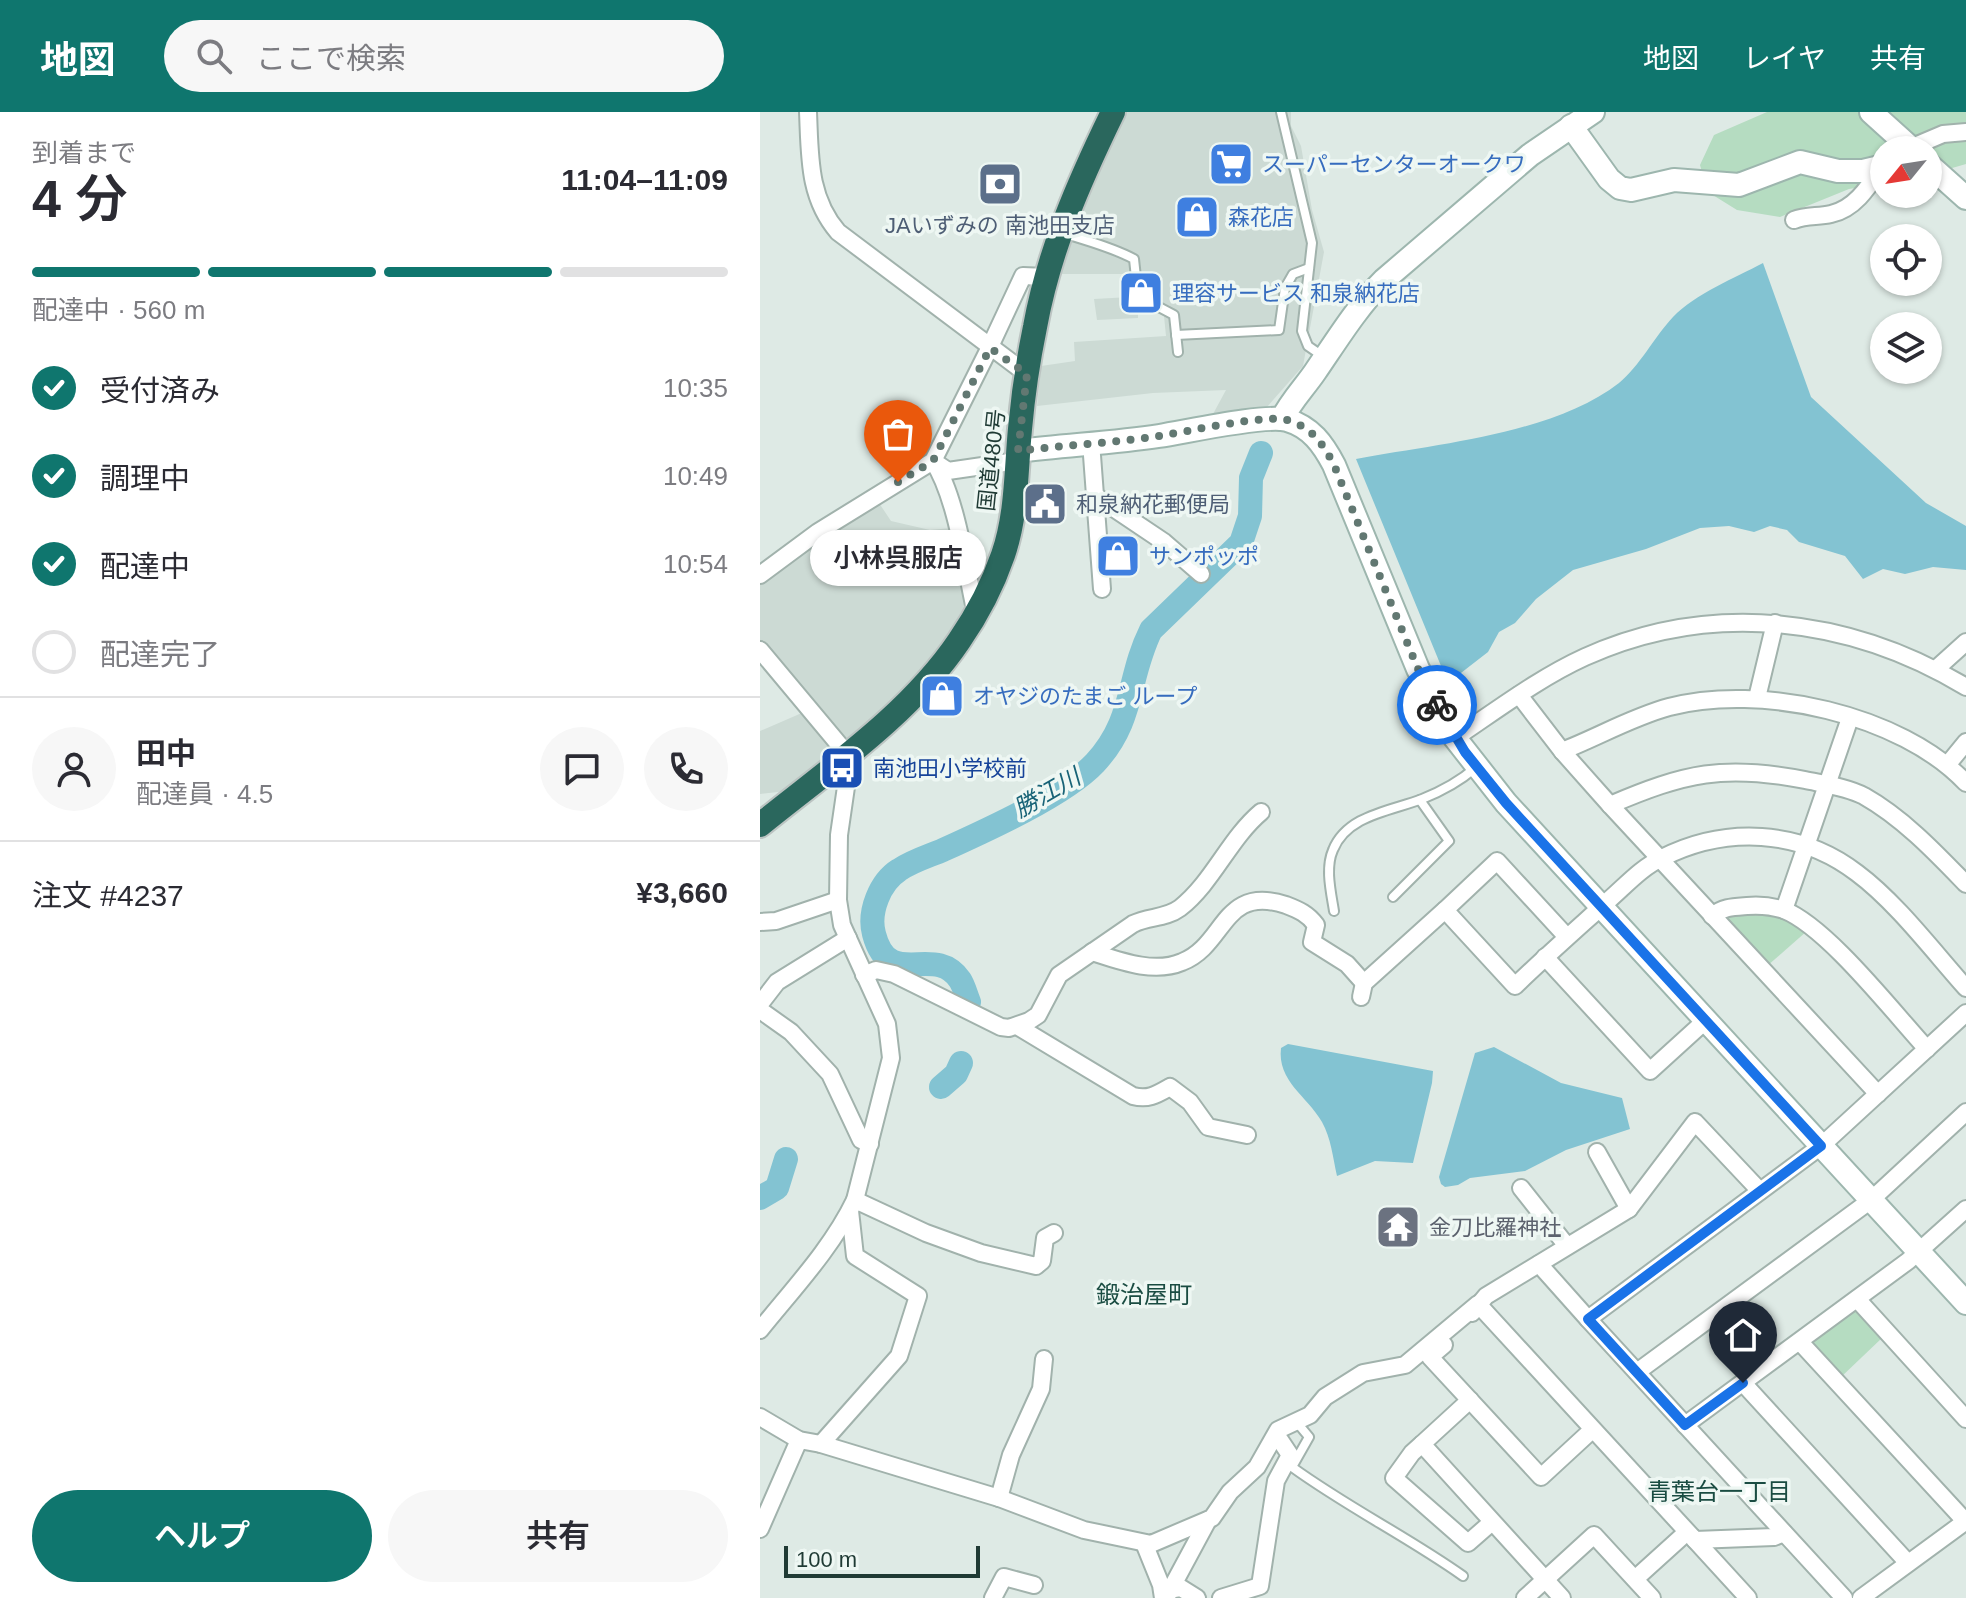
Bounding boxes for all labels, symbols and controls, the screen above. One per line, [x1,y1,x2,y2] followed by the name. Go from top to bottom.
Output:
[164,20,724,92] search box
[192,34,236,78] icon: search
[40,39,116,81] text: 地図
[256,42,406,75] text: ここで検索
[1643,43,1699,74] text: 地図
[1743,43,1826,74] text: レイヤ
[1870,43,1926,74] text: 共有
[1870,136,1942,208] north arrow
[1870,136,1942,384] map controls
[32,138,136,168] text: 到着まで
[1207,140,1255,188] supermarket icon: スーパーセンターオークワ
[1262,152,1526,177] place label: スーパーセンターオークワ
[976,160,1024,208] bank icon: JAいずみの 南池田支店
[561,163,728,196] text: 11:04–11:09
[32,170,127,228] text: 4 分
[1173,193,1221,241] shop icon: 森花店
[1228,205,1294,230] place label: 森花店
[885,213,1115,238] place label: JAいずみの 南池田支店
[1870,224,1942,296] button: locate
[1117,269,1165,317] shop icon: 理容サービス 和泉納花店
[1172,281,1420,306] place label: 理容サービス 和泉納花店
[32,295,205,325] text: 配達中 · 560 m
[1870,312,1942,384] button: layers
[32,366,76,410] icon: check
[663,373,728,403] text: 10:35
[100,374,220,407] text: 受付済み
[864,400,932,482] pin
[974,408,1009,512] street label: 国道480号
[876,412,920,456] icon: bag
[32,454,76,498] icon: check
[663,461,728,491] text: 10:49
[100,462,190,495] text: 調理中
[1021,480,1069,528] public building icon: 和泉納花郵便局
[1076,492,1230,517] place label: 和泉納花郵便局
[810,530,986,586] callout: 小林呉服店
[1094,532,1142,580] shop icon: サンポッポ
[32,542,76,586] icon: check
[833,543,963,573] text: 小林呉服店
[1149,544,1259,569] place label: サンポッポ
[663,549,728,579] text: 10:54
[100,550,190,583] text: 配達中
[100,638,220,671] text: 配達完了
[1397,665,1477,745] courier
[918,672,966,720] shop icon: オヤジのたまご ループ
[1415,683,1459,727] icon: bike
[973,684,1197,709] place label: オヤジのたまご ループ
[32,727,116,811] button: person
[540,727,624,811] button: chat
[644,727,728,811] button: phone
[136,737,196,770] text: 田中
[818,744,866,792] bus stop icon: 南池田小学校前
[873,756,1027,781] place label: 南池田小学校前
[1009,761,1087,822] water label: 勝江川
[136,779,273,809] text: 配達員 · 4.5
[636,876,728,909] text: ¥3,660
[32,879,184,912] text: 注文 #4237
[1374,1203,1422,1251] temple icon: 金刀比羅神社
[1429,1215,1561,1240] place label: 金刀比羅神社
[1096,1281,1192,1308] district label: 鍛治屋町
[1709,1301,1777,1383] pin
[1721,1313,1765,1357] icon: home
[1647,1478,1791,1505] district label: 青葉台一丁目
[32,1490,372,1582] button: ヘルプ
[388,1490,728,1582] button: 共有
[784,1542,980,1578] scale bar
[796,1547,857,1572] text: 100 m

